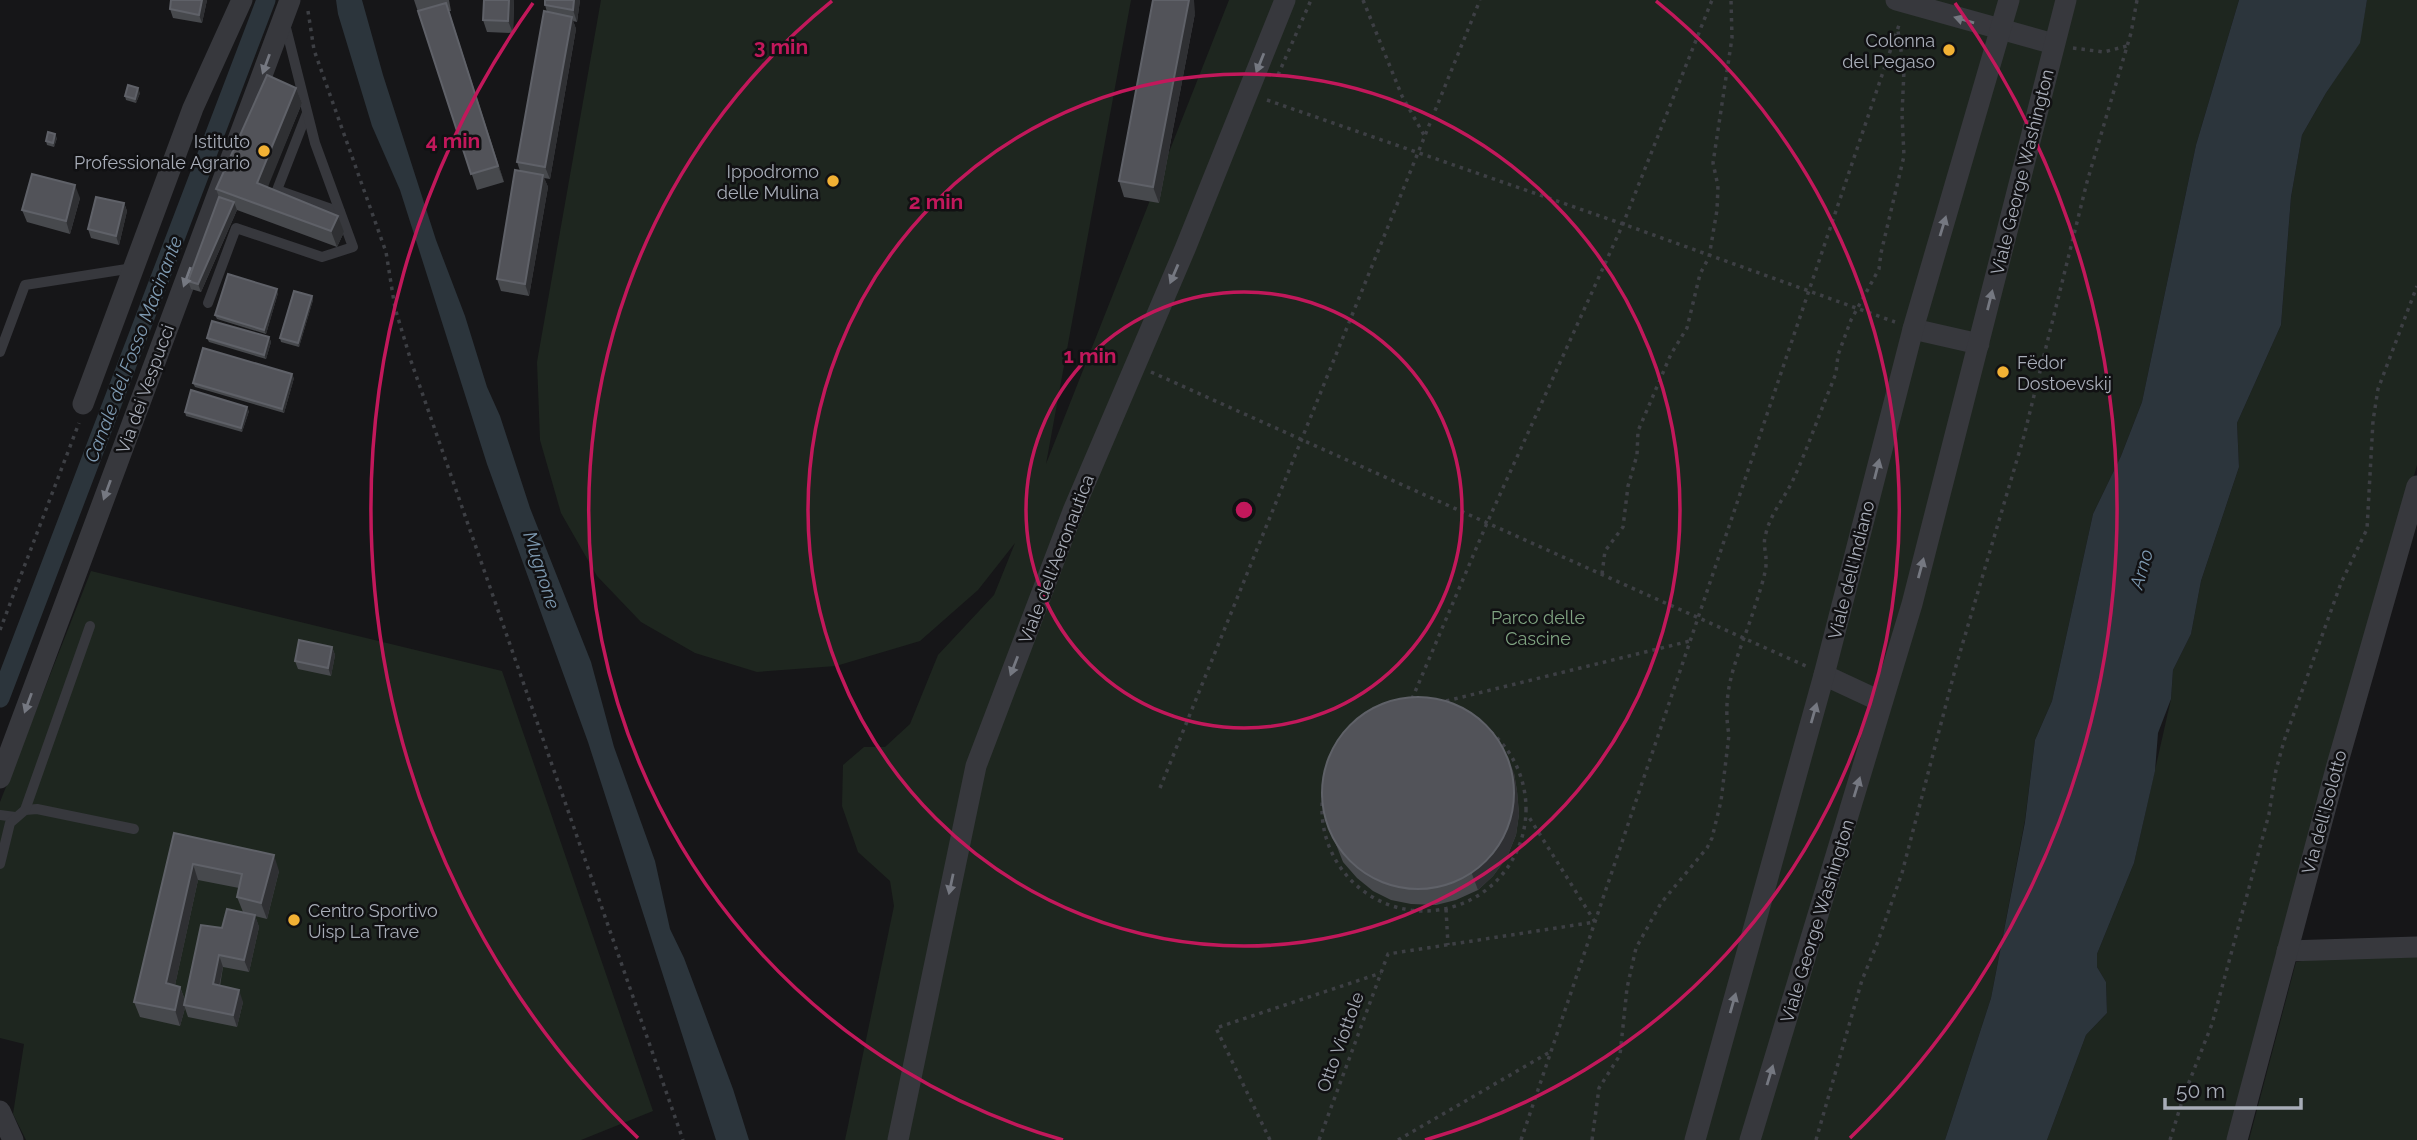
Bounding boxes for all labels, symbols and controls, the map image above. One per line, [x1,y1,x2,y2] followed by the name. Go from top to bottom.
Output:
[1953,15,1974,25] one-way arrow
[1842,30,1935,72] place label: Colonna del Pegaso
[754,34,808,59] text: 3 min
[1941,42,1957,58] marker: Colonna del Pegaso
[260,53,271,74] one-way arrow
[1254,53,1265,74] one-way arrow
[1986,67,2058,277] street label: Viale George Washington
[426,128,480,153] text: 4 min
[74,131,250,173] place label: Istituto Professionale Agrario
[256,143,272,159] marker: Istituto Professionale Agrario
[717,161,819,203] place label: Ippodromo delle Mulina
[825,173,841,189] marker: Ippodromo delle Mulina
[909,189,963,214] text: 2 min
[1938,216,1948,237] one-way arrow
[80,233,186,465] water label: Canale del Fosso Macinante
[1169,264,1180,285] one-way arrow
[181,266,192,287] one-way arrow
[1985,289,1996,311] one-way arrow
[112,322,178,456] street label: Via dei Vespucci
[1063,343,1117,368] text: 1 min
[2017,352,2112,394] place label: Fëdor Dostoevskij
[1995,364,2011,380] marker: Fëdor Dostoevskij
[1872,458,1883,480] one-way arrow
[1014,471,1098,647] street label: Viale dell'Aeronautica
[101,480,112,501] one-way arrow
[1232,498,1256,522] centre of rings
[1824,498,1878,641] street label: Viale dell'Indiano
[519,528,565,612] water label: Mugnone
[2125,546,2157,592] water label: Arno
[1916,557,1927,579] one-way arrow
[1491,607,1585,649] park label: Parco delle Cascine
[1008,656,1019,677] one-way arrow
[22,693,33,714] one-way arrow
[1809,703,1819,724] one-way arrow
[2297,748,2351,876] street label: Via dell'Isolotto
[1853,776,1863,797] one-way arrow
[1776,817,1858,1025] street label: Viale George Washington
[946,873,957,895] one-way arrow
[308,900,438,942] place label: Centro Sportivo Uisp La Trave
[286,912,302,928] marker: Centro Sportivo Uisp La Trave
[1312,989,1368,1095] street label: Otto Viottole
[1728,992,1739,1014] one-way arrow
[1765,1064,1776,1085] one-way arrow
[2165,1066,2302,1110] scale bar
[2176,1078,2225,1103] text: 50 m

